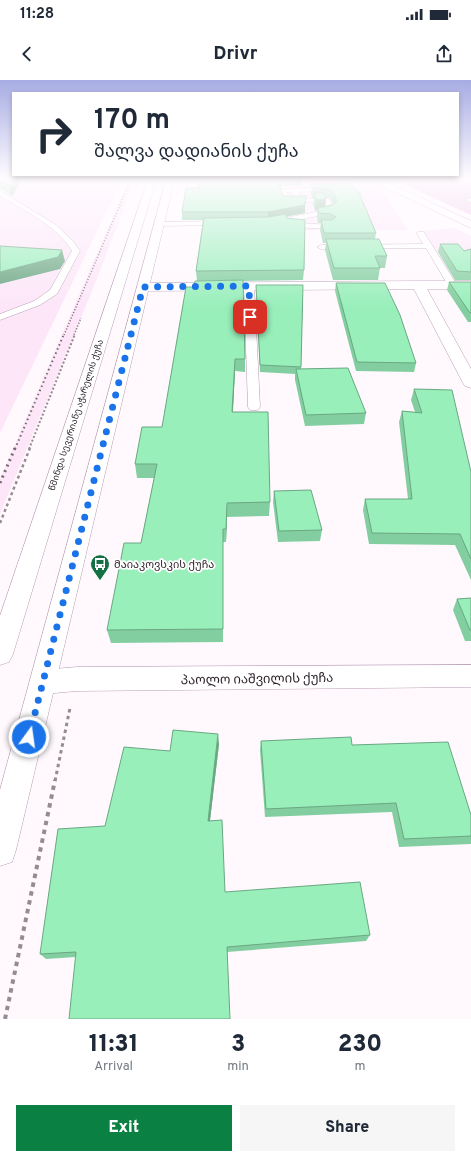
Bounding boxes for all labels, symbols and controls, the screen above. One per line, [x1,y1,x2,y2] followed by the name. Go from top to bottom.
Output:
[20,5,54,24] text: 11:28
[16,43,38,65] icon: back
[214,43,257,66] text: Drivr
[433,43,455,65] icon: share
[94,103,170,139] text: 170 m
[28,108,80,160] icon: right
[94,141,299,164] text: შალვა დადიანის ქუჩა
[233,300,267,334] pin
[239,306,261,328] icon: arrive
[47,338,106,492] street label: წმინდა სევერიანე აჭარელის ქუჩა
[89,553,111,581] bus stop icon: მაიაკოვსკის ქუჩა
[114,558,214,572] place label: მაიაკოვსკის ქუჩა
[181,671,334,689] street label: პაოლო იაშვილის ქუჩა
[8,716,50,758] position arrow
[89,1030,139,1060] text: 11:31
[231,1030,245,1060] text: 3
[338,1030,382,1060] text: 230
[94,1059,133,1075] text: Arrival
[227,1059,249,1075] text: min
[354,1059,365,1075] text: m
[16,1105,232,1151] button: Exit
[240,1105,455,1151] button: Share

